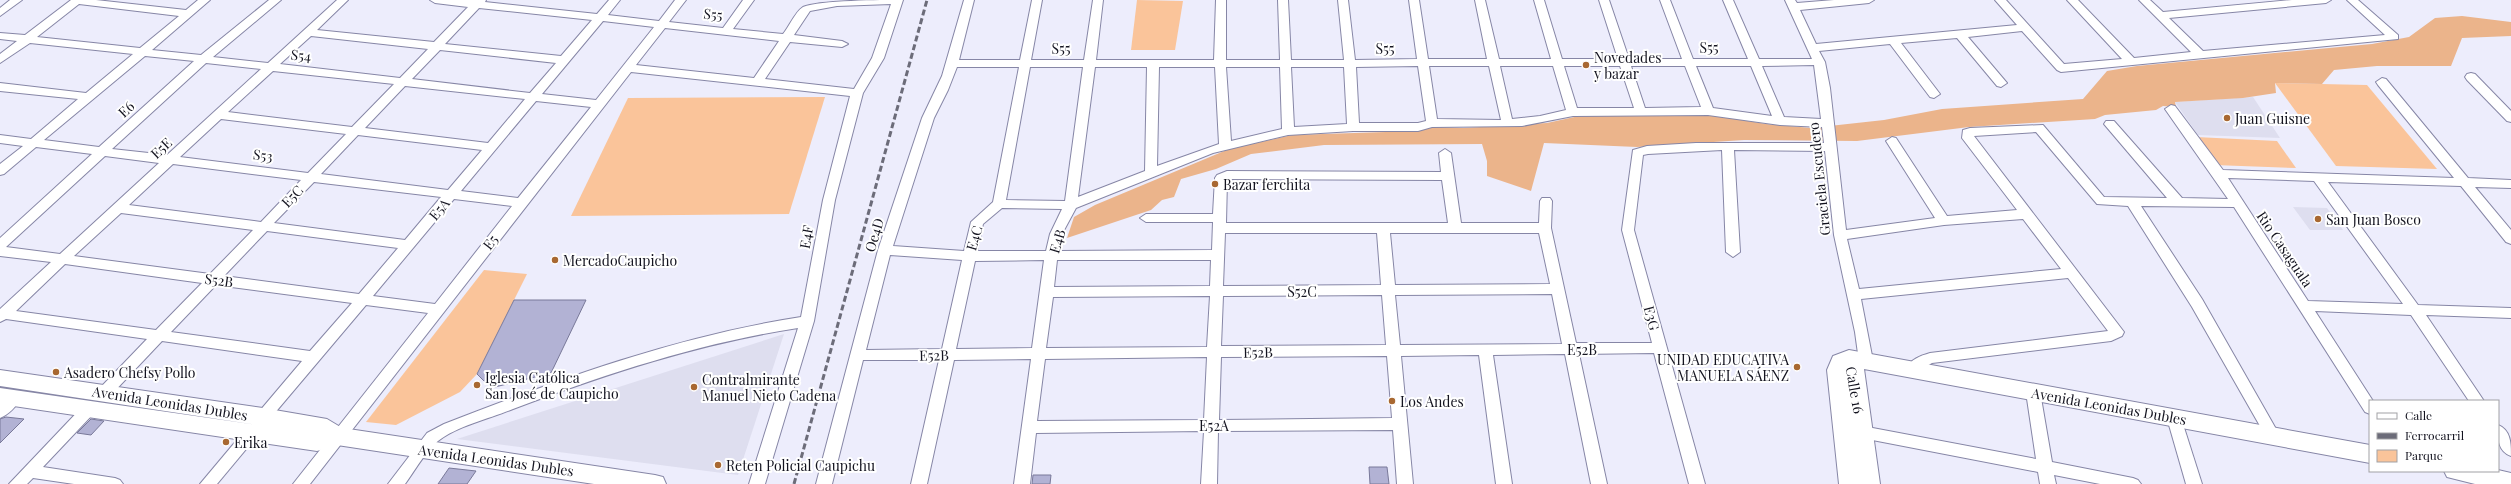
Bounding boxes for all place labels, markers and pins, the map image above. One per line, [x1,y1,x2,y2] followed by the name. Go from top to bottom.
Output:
[1593,48,1662,83] place label: Novedades y bazar
[1581,60,1591,70] marker: Novedades y bazar
[2234,109,2310,128] place label: Juan Guisne
[2222,113,2232,123] marker: Juan Guisne
[1223,175,1310,194] place label: Bazar ferchita
[1210,179,1220,189] marker: Bazar ferchita
[2326,210,2421,229] place label: San Juan Bosco
[2313,214,2323,224] marker: San Juan Bosco
[563,251,678,270] place label: MercadoCaupicho
[550,255,560,265] marker: MercadoCaupicho
[1657,350,1789,385] place label: UNIDAD EDUCATIVA MANUELA SÁENZ
[1792,362,1802,372] marker: UNIDAD EDUCATIVA MANUELA SÁENZ
[63,363,196,382] place label: Asadero Chefsy Pollo
[51,367,61,377] marker: Asadero Chefsy Pollo
[485,368,619,403] place label: Iglesia Católica San José de Caupicho
[702,370,836,405] place label: Contralmirante Manuel Nieto Cadena
[472,380,482,390] marker: Iglesia Católica San José de Caupicho
[689,382,699,392] marker: Contralmirante Manuel Nieto Cadena
[1400,392,1464,411] place label: Los Andes
[1387,396,1397,406] marker: Los Andes
[234,433,267,452] place label: Erika
[221,437,231,447] marker: Erika
[726,456,875,475] place label: Reten Policial Caupichu
[713,460,723,470] marker: Reten Policial Caupichu

